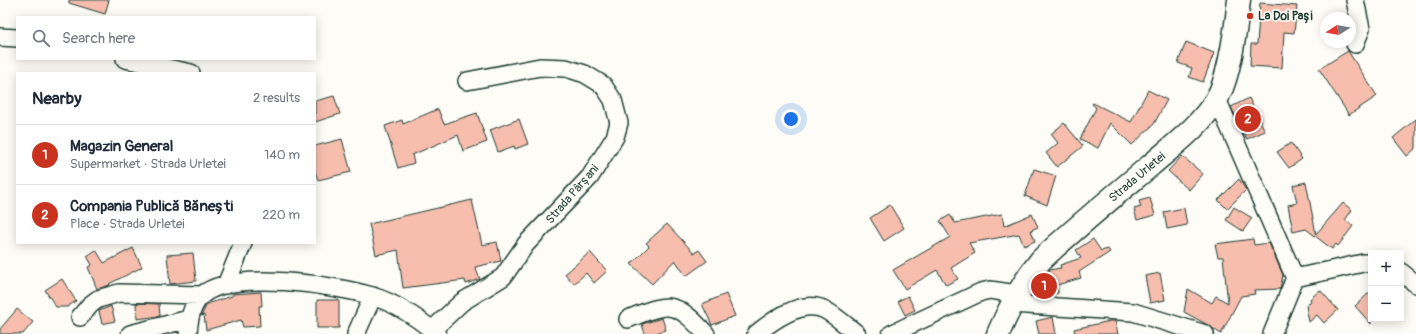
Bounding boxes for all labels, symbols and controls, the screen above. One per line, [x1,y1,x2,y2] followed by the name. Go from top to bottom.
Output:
[1258,9,1313,24] place label: La Doi Pași
[1245,11,1255,21] marker: La Doi Pași
[1320,12,1356,48] north arrow
[16,16,316,60] search box
[30,27,52,49] icon: search
[62,29,135,48] text: Search here
[32,88,81,109] text: Nearby
[253,90,300,106] text: 2 results
[1235,104,1261,134] pin: 2
[781,109,801,129] your location
[70,137,173,156] text: Magazin General
[42,147,48,163] text: 1
[264,147,300,163] text: 140 m
[1106,149,1169,206] street label: Strada Urletei
[70,156,226,172] text: Supermarket · Strada Urletei
[543,162,602,227] street label: Strada Pârșani
[70,197,233,216] text: Compania Publică Bănești
[41,207,49,223] text: 2
[262,207,300,223] text: 220 m
[70,216,185,232] text: Place · Strada Urletei
[1368,250,1404,322] map controls
[1368,250,1404,286] button: +
[1031,271,1057,301] pin: 1
[1368,286,1404,322] button: −

